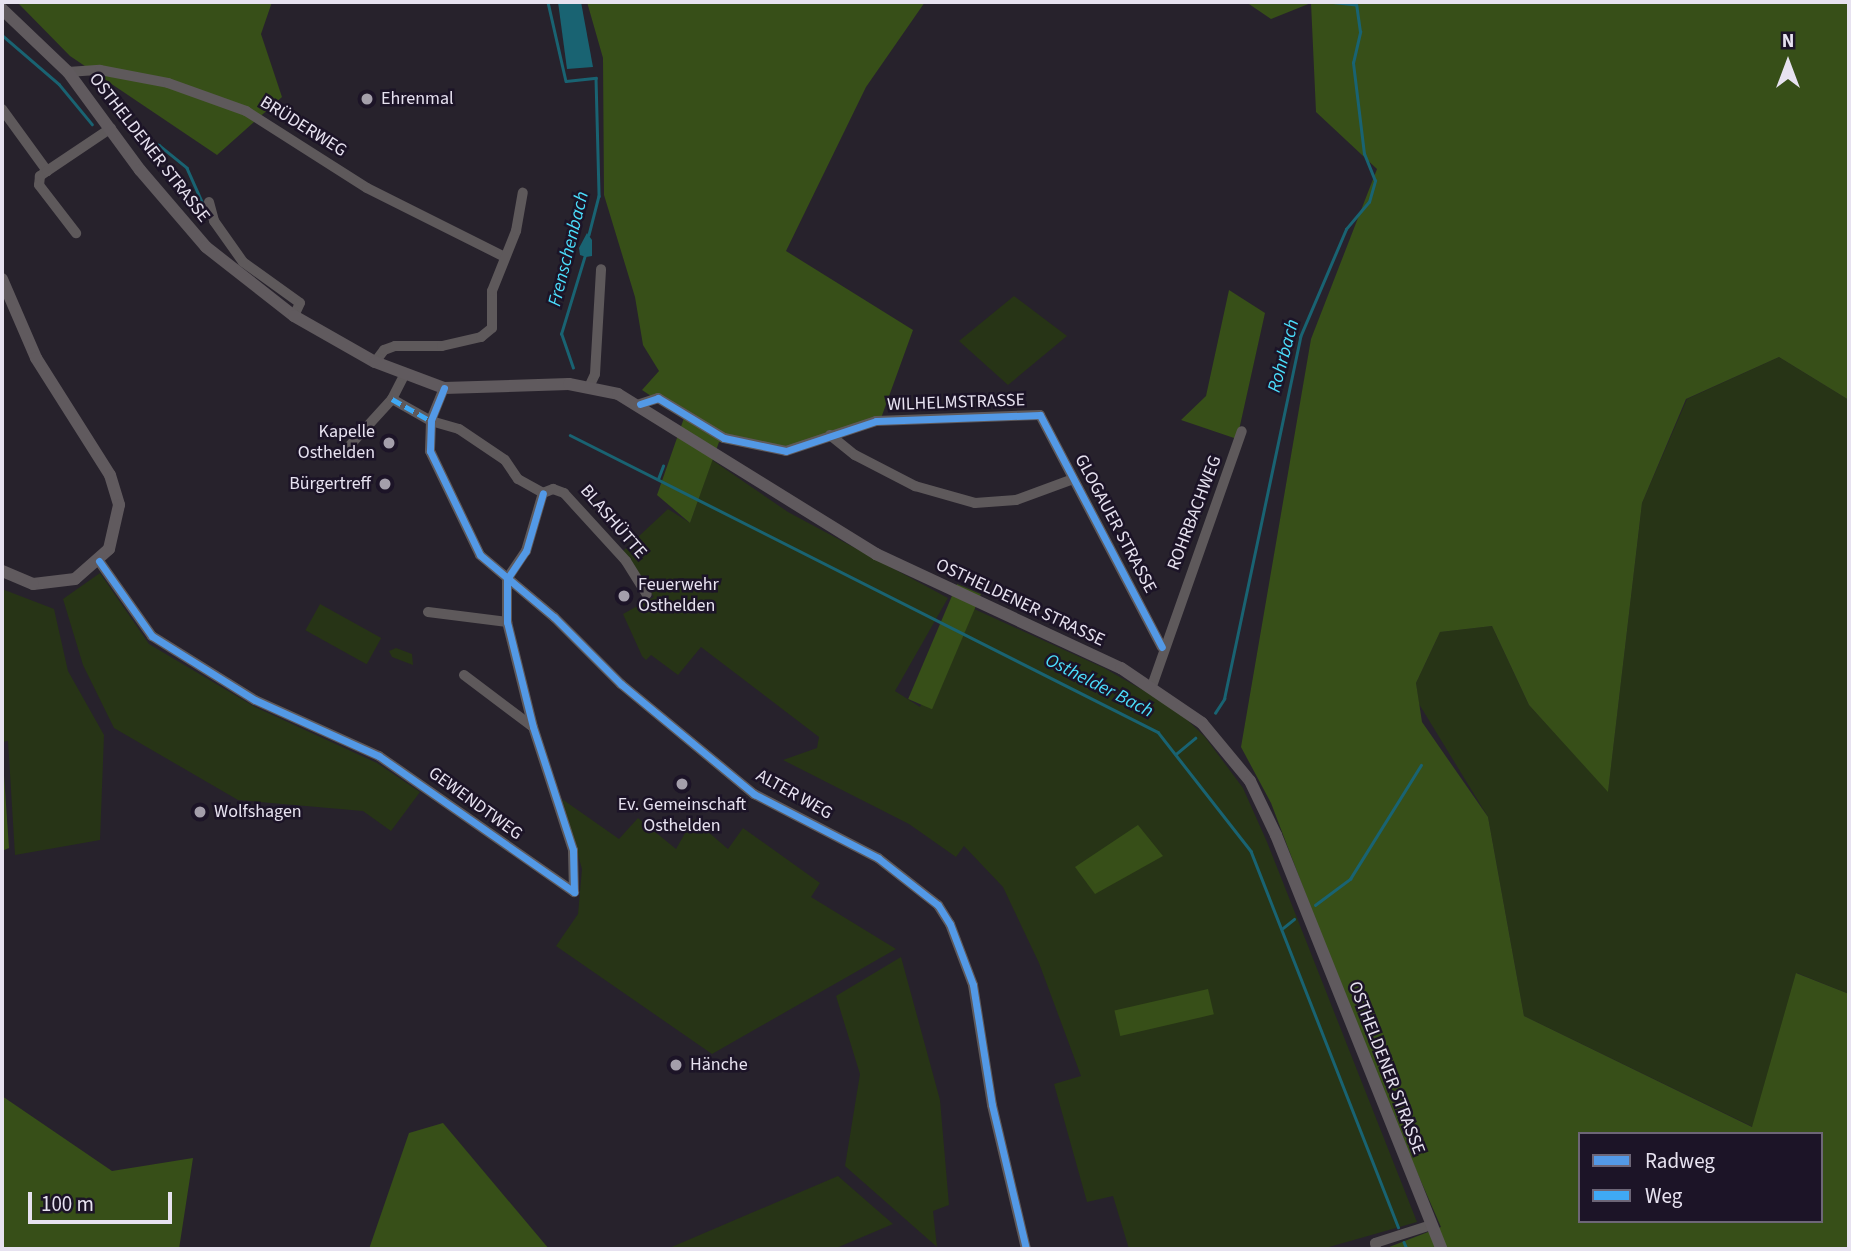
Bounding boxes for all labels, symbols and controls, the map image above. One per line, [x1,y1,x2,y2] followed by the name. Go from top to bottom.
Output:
[1753,28,1823,98] north arrow
[1782,28,1794,55] text: N
[84,69,214,227] street label: OSTHELDENER STRASSE
[381,88,454,110] place label: Ehrenmal
[359,91,375,107] marker: Ehrenmal
[256,92,350,162] street label: BRÜDERWEG
[544,189,594,309] water label: Frenschenbach
[1263,317,1305,395] water label: Rohrbach
[887,390,1025,416] street label: WILHELMSTRASSE
[298,422,375,464] place label: Kapelle Osthelden
[381,435,397,451] marker: Kapelle Osthelden
[1069,451,1161,597] street label: GLOGAUER STRASSE
[1163,453,1227,573] street label: ROHRBACHWEG
[289,473,371,495] place label: Bürgertreff
[377,476,393,492] marker: Bürgertreff
[575,481,651,563] street label: BLASHÜTTE
[932,554,1108,652] street label: OSTHELDENER STRASSE
[638,575,719,618] place label: Feuerwehr Osthelden
[616,588,632,604] marker: Feuerwehr Osthelden
[1041,649,1157,723] water label: Osthelder Bach
[424,763,526,845] street label: GEWENDTWEG
[752,765,836,825] street label: ALTER WEG
[674,776,690,792] marker: Ev. Gemeinschaft Osthelden
[618,795,746,838] place label: Ev. Gemeinschaft Osthelden
[214,801,302,823] place label: Wolfshagen
[192,804,208,820] marker: Wolfshagen
[1343,978,1429,1158] street label: OSTHELDENER STRASSE
[690,1054,748,1076] place label: Hänche
[668,1057,684,1073] marker: Hänche
[1578,1132,1823,1223] legend
[1645,1146,1715,1176] text: Radweg
[32,1178,175,1222] scale bar
[1645,1181,1682,1211] text: Weg
[41,1189,94,1219] text: 100 m

